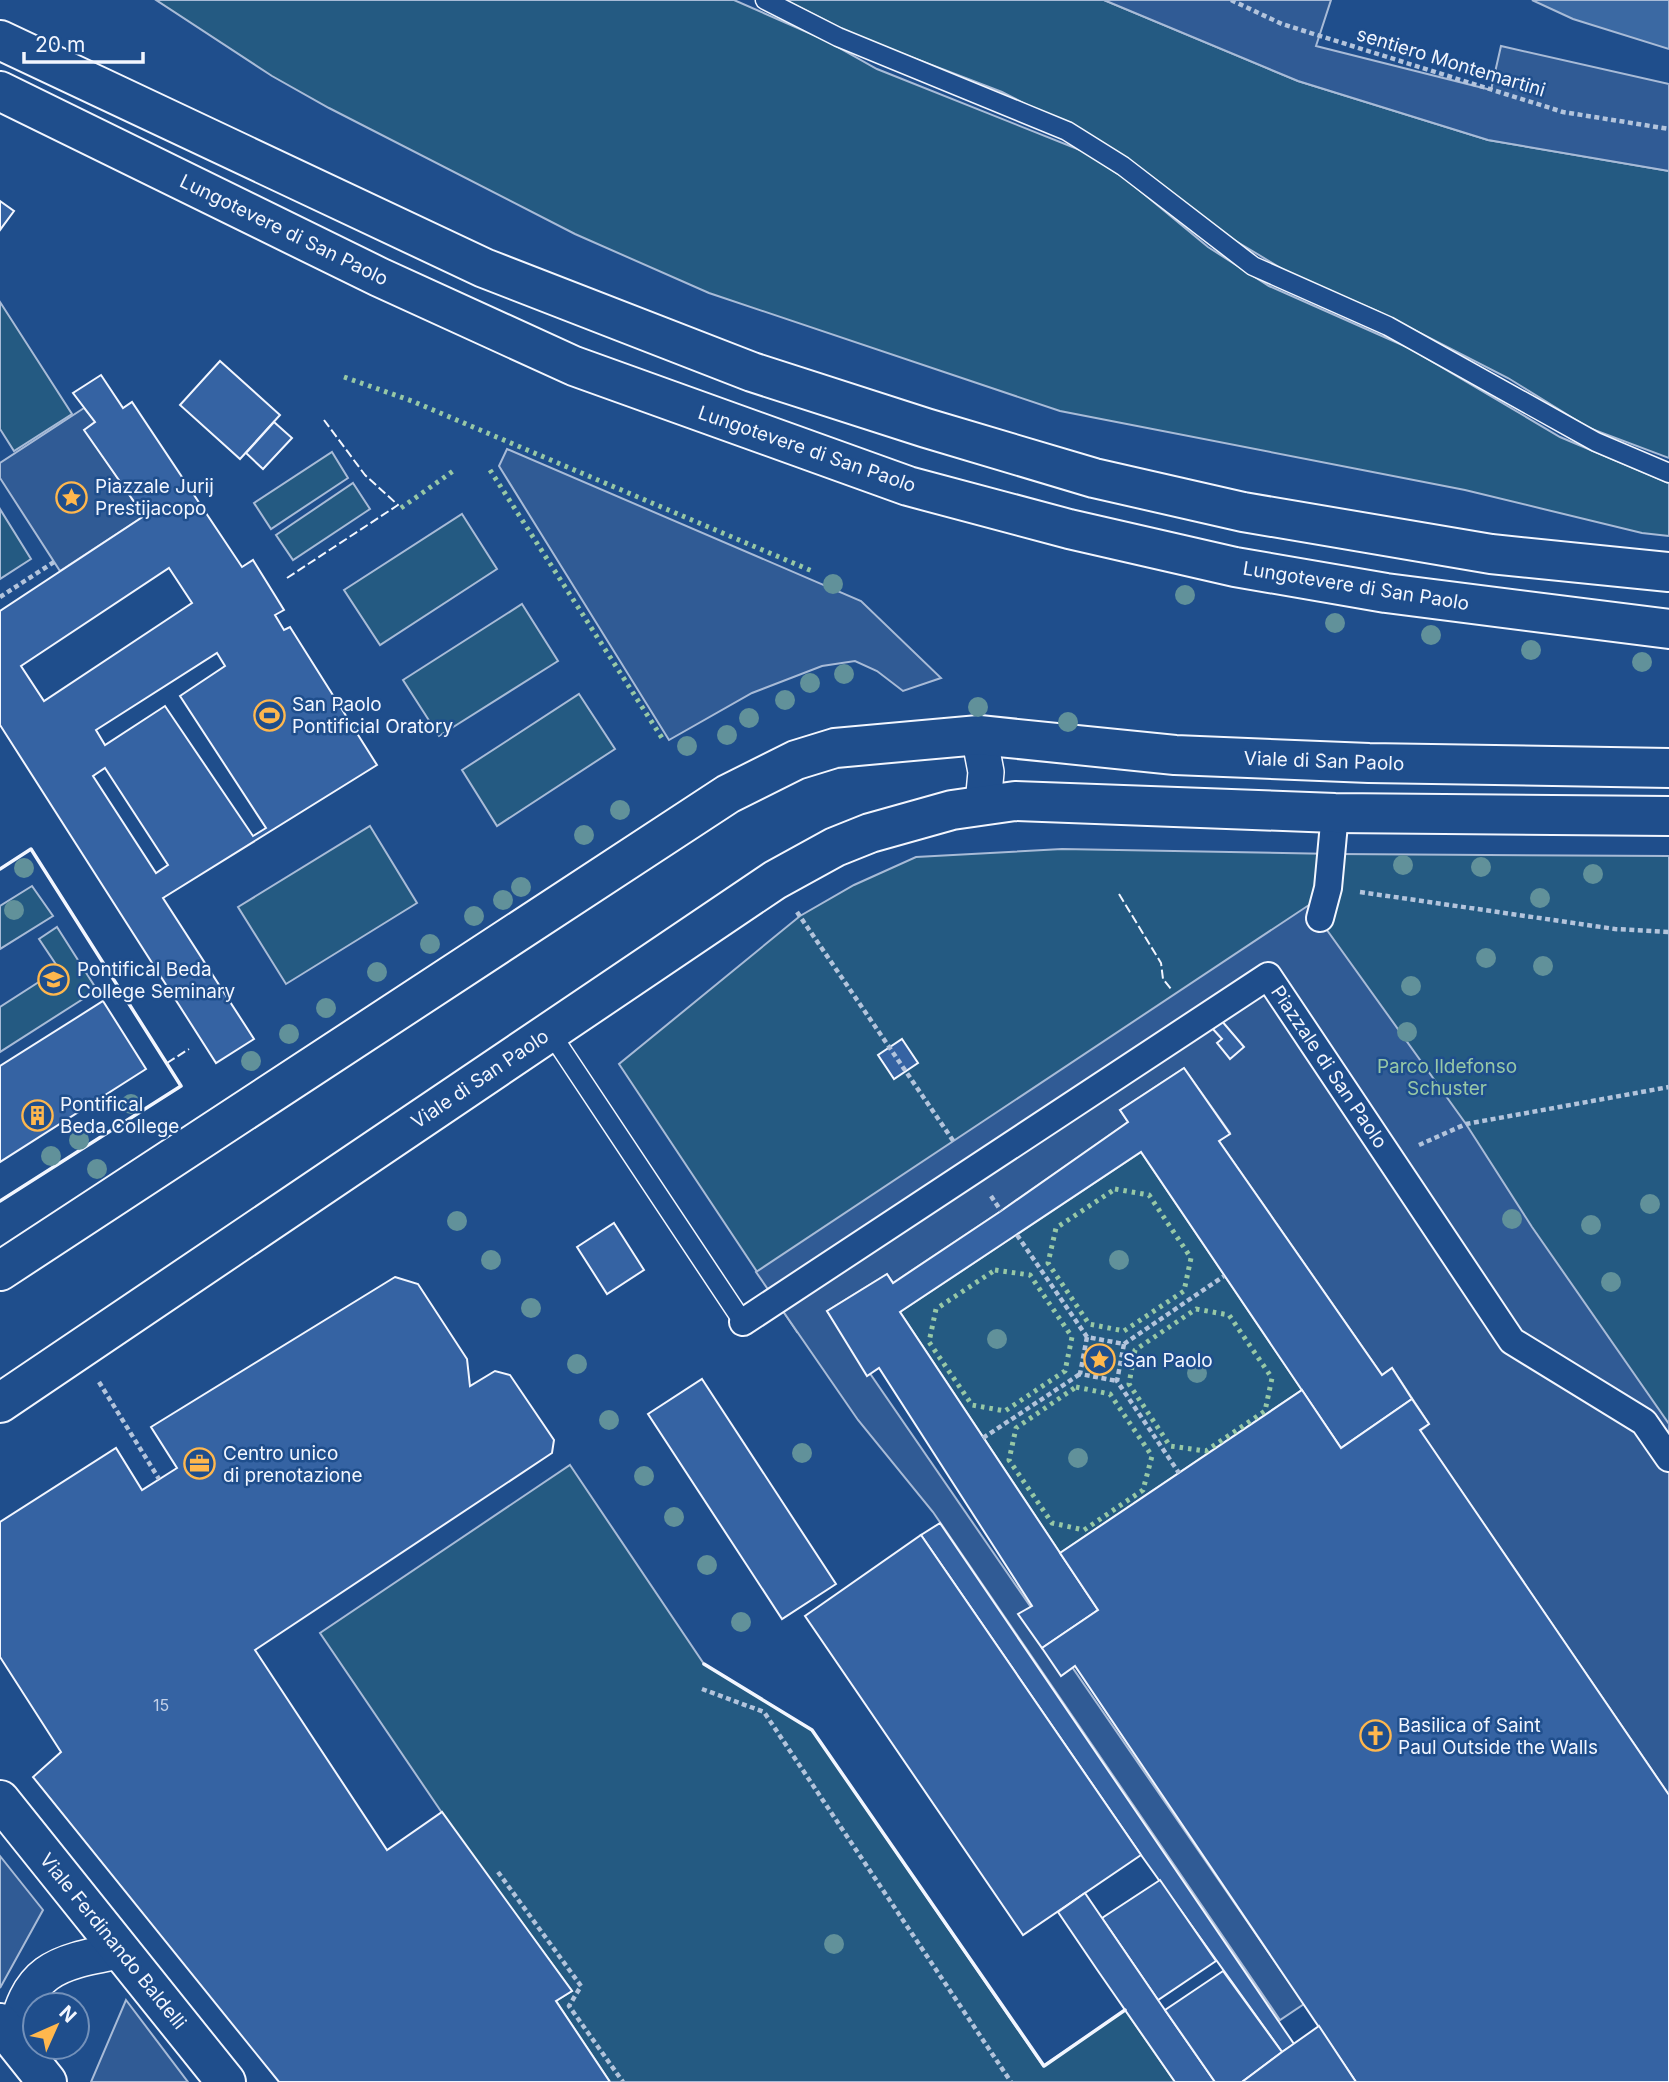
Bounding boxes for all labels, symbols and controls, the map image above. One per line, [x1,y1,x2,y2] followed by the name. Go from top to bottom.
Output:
[24,21,144,65] scale bar
[1354,22,1548,102] street label: sentiero Montemartini
[35,32,85,57] text: 20 m
[176,170,392,290] street label: Lungotevere di San Paolo
[695,401,919,497] street label: Lungotevere di San Paolo
[95,475,214,520] place label: Piazzale Jurij Prestijacopo
[55,480,89,514] place icon: Piazzale Jurij Prestijacopo
[1241,557,1471,615] street label: Lungotevere di San Paolo
[292,693,453,738] place label: San Paolo Pontificial Oratory
[252,698,286,732] sports icon: San Paolo Pontificial Oratory
[1243,747,1405,775] street label: Viale di San Paolo
[77,958,235,1003] place label: Pontifical Beda College Seminary
[37,963,71,997] school or university icon: Pontifical Beda College Seminary
[1266,981,1392,1153] street label: Piazzale di San Paolo
[407,1025,553,1133] street label: Viale di San Paolo
[1377,1055,1517,1100] park label: Parco Ildefonso Schuster
[60,1093,179,1138] place label: Pontifical Beda College
[20,1098,54,1132] building icon: Pontifical Beda College
[1083,1343,1117,1377] place icon: San Paolo
[1123,1349,1213,1372] place label: San Paolo
[223,1442,363,1487] place label: Centro unico di prenotazione
[183,1447,217,1481] office icon: Centro unico di prenotazione
[153,1695,169,1715] house number: 15
[1398,1714,1598,1759] place label: Basilica of Saint Paul Outside the Walls
[1358,1719,1392,1753] church icon: Basilica of Saint Paul Outside the Walls
[35,1848,191,2034] street label: Viale Ferdinando Baldelli
[21,1991,91,2061] north arrow
[54,2001,81,2028] text: N

